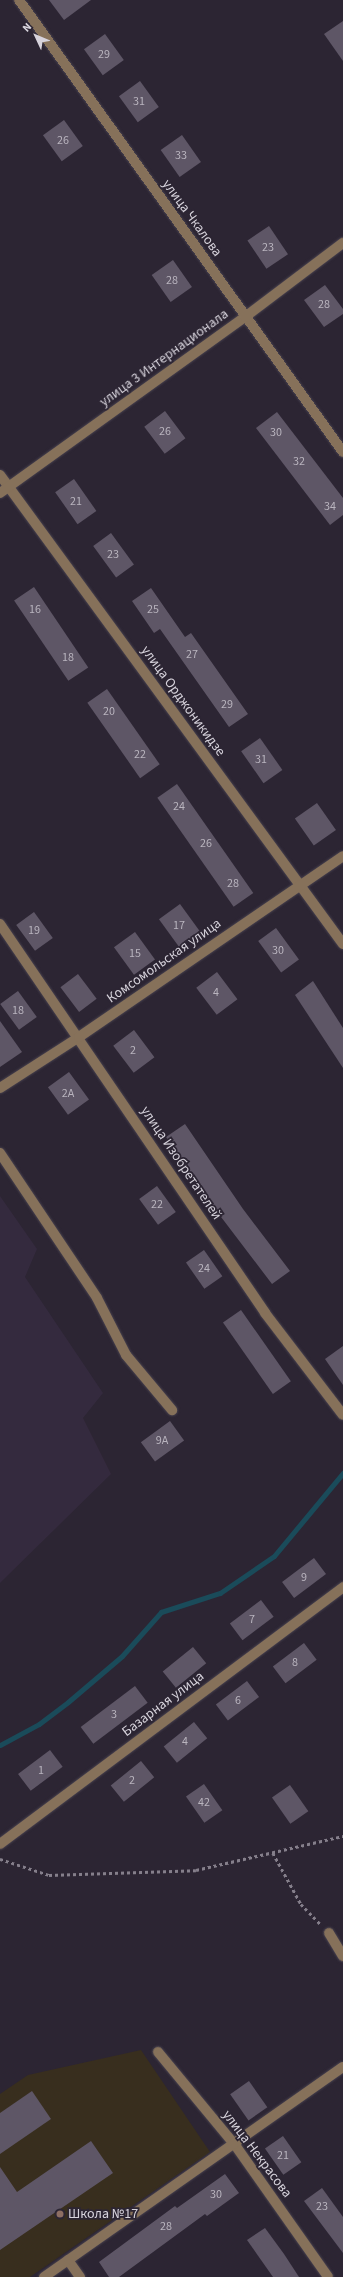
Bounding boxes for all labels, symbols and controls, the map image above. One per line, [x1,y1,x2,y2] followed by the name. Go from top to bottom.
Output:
[16,16,56,56] north arrow
[19,19,35,35] text: N
[98,48,110,62] house number: 29
[133,95,145,109] house number: 31
[57,134,69,148] house number: 26
[175,149,187,163] house number: 33
[158,176,226,260] street label: улица Чкалова
[262,241,274,255] house number: 23
[166,274,178,288] house number: 28
[318,298,330,312] house number: 28
[96,306,232,410] street label: улица 3 Интернационала
[159,425,171,439] house number: 26
[270,426,282,440] house number: 30
[293,455,305,469] house number: 32
[70,495,82,509] house number: 21
[324,500,336,514] house number: 34
[107,548,119,562] house number: 23
[29,603,41,617] house number: 16
[147,603,159,617] house number: 25
[137,642,229,760] street label: улица Орджоникидзе
[186,648,198,662] house number: 27
[62,651,74,665] house number: 18
[221,698,233,712] house number: 29
[103,705,115,719] house number: 20
[134,748,146,762] house number: 22
[255,753,267,767] house number: 31
[173,800,185,814] house number: 24
[200,837,212,851] house number: 26
[227,877,239,891] house number: 28
[104,915,224,1007] street label: Комсомольская улица
[173,919,185,933] house number: 17
[28,924,40,938] house number: 19
[272,944,284,958] house number: 30
[129,947,141,961] house number: 15
[213,986,219,1000] house number: 4
[12,1004,24,1018] house number: 18
[130,1044,136,1058] house number: 2
[62,1087,74,1101] house number: 2А
[137,1103,225,1223] street label: улица Изобретателей
[151,1198,163,1212] house number: 22
[198,1262,210,1276] house number: 24
[156,1434,168,1448] house number: 9А
[301,1571,307,1585] house number: 9
[249,1613,255,1627] house number: 7
[292,1656,298,1670] house number: 8
[119,1668,207,1740] street label: Базарная улица
[235,1694,241,1708] house number: 6
[111,1708,117,1722] house number: 3
[182,1735,188,1749] house number: 4
[38,1764,44,1778] house number: 1
[129,1774,135,1788] house number: 2
[198,1796,210,1810] house number: 42
[219,2107,295,2201] street label: улица Некрасова
[277,2149,289,2163] house number: 21
[210,2188,222,2202] house number: 30
[316,2200,328,2214] house number: 23
[68,2206,138,2222] place label: Школа №17
[55,2209,65,2219] marker: Школа №17
[160,2220,172,2234] house number: 28

